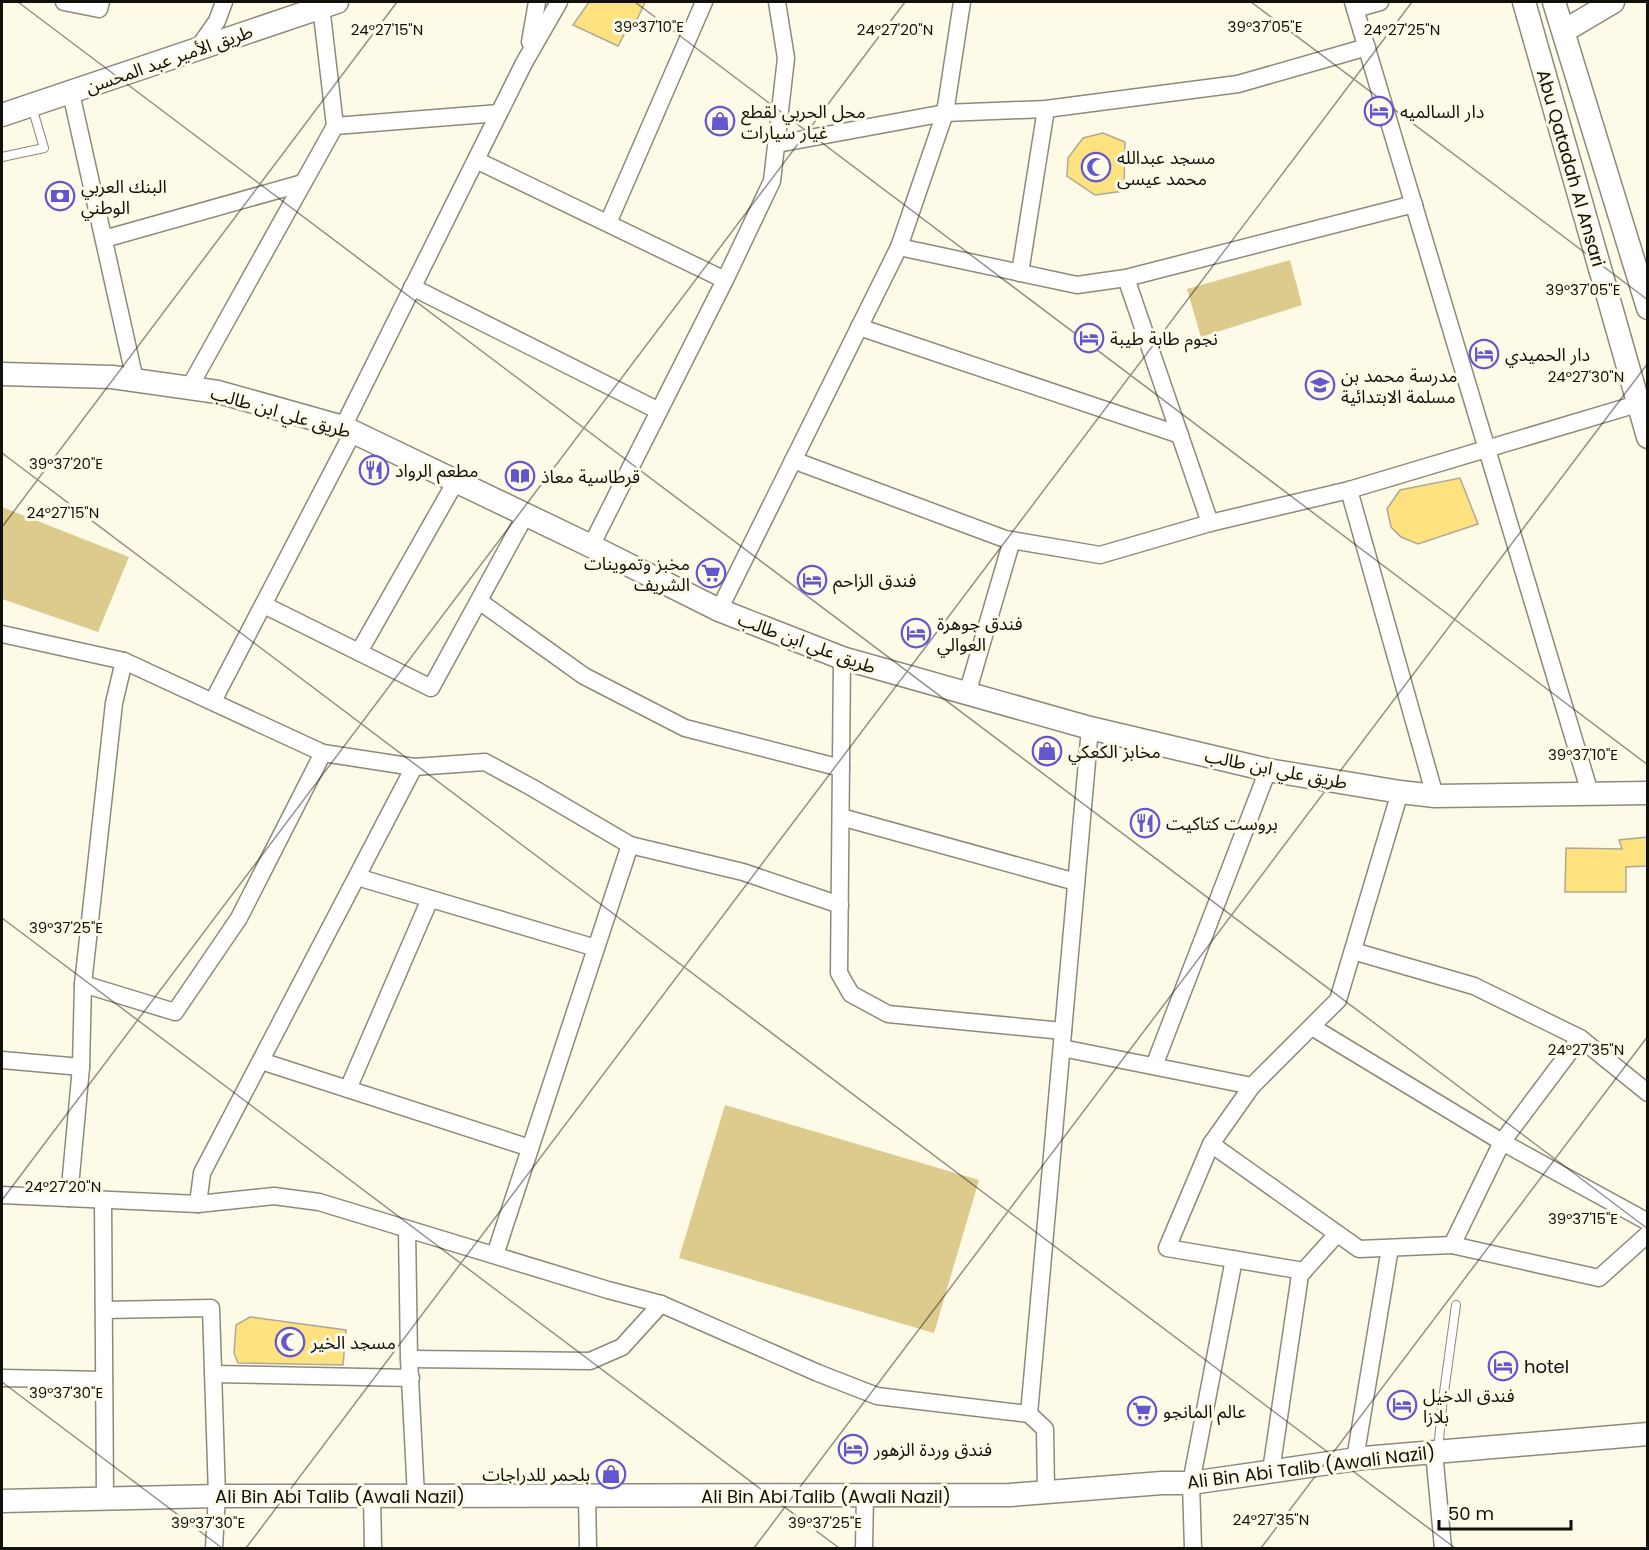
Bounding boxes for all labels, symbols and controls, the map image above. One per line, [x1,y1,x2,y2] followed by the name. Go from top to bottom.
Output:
[614,16,684,37] text: 39°37'10"E
[1228,16,1302,37] text: 39°37'05"E
[82,19,256,99] street label: طريق الأمير عبد المحسن
[351,19,423,40] text: 24°27'15"N
[857,19,933,40] text: 24°27'20"N
[1364,19,1440,40] text: 24°27'25"N
[1531,66,1611,270] street label: Abu Qatadah Al Ansari
[1363,95,1395,127] hotel icon: دار السالميه
[741,99,866,145] place label: محل الحربي لقطع غيار سيارات
[1400,99,1484,124] place label: دار السالميه
[704,105,736,137] shop icon: محل الحربي لقطع غيار سيارات
[1117,145,1216,191] place label: مسجد عبدالله محمد عيسى
[1080,151,1112,183] mosque icon: مسجد عبدالله محمد عيسى
[81,174,167,221] place label: البنك العربي الوطني
[44,180,76,212] bank icon: البنك العربي الوطني
[1546,279,1620,300] text: 39°37'05"E
[1073,322,1105,354] hotel icon: نجوم طابة طيبة
[1110,326,1218,353] place label: نجوم طابة طيبة
[1468,338,1500,370] hotel icon: دار الحميدي
[1505,342,1590,368] place label: دار الحميدي
[1341,363,1457,409] place label: مدرسة محمد بن مسلمة الابتدائية
[1548,366,1624,387] text: 24°27'30"N
[1304,369,1336,401] school or university icon: مدرسة محمد بن مسلمة الابتدائية
[208,380,354,445] street label: طريق علي ابن طالب
[29,453,103,474] text: 39°37'20"E
[358,454,390,486] restaurant icon: مطعم الرواد
[395,458,479,484] place label: مطعم الرواد
[504,460,536,492] library icon: قرطاسية معاذ
[541,464,640,489] place label: قرطاسية معاذ
[27,502,99,523] text: 24°27'15"N
[584,551,690,597] place label: مخبز وتموينات الشريف
[695,557,727,589] supermarket icon: مخبز وتموينات الشريف
[796,564,828,596] hotel icon: فندق الزاحم
[833,568,916,594] place label: فندق الزاحم
[734,606,879,681] street label: طريق علي ابن طالب
[937,611,1023,658] place label: فندق جوهرة العوالي
[900,617,932,649] hotel icon: فندق جوهرة العوالي
[1031,735,1063,767] shop icon: مخابز الكعكي
[1068,739,1161,765] place label: مخابز الكعكي
[1202,743,1349,796] street label: طريق علي ابن طالب
[1548,744,1618,765] text: 39°37'10"E
[1129,807,1161,839] restaurant icon: بروست كتاكيت
[1166,811,1278,836] place label: بروست كتاكيت
[29,917,103,938] text: 39°37'25"E
[1548,1039,1624,1060] text: 24°27'35"N
[25,1176,101,1197] text: 24°27'20"N
[1548,1208,1618,1229] text: 39°37'15"E
[274,1326,306,1358] mosque icon: مسجد الخير
[310,1330,396,1355] place label: مسجد الخير
[1487,1350,1519,1382] hotel icon: hotel
[1524,1354,1569,1379] place label: hotel
[29,1382,103,1403] text: 39°37'30"E
[1423,1383,1515,1429] place label: فندق الدخيل بلازا
[1386,1389,1418,1421] hotel icon: فندق الدخيل بلازا
[1126,1395,1158,1427] supermarket icon: عالم المانجو
[1163,1399,1246,1425] place label: عالم المانجو
[837,1433,869,1465] hotel icon: فندق وردة الزهور
[873,1437,992,1462] place label: فندق وردة الزهور
[1186,1439,1436,1495] street label: Ali Bin Abi Talib (Awali Nazil)
[595,1458,627,1490] shop icon: بلحمر للدراجات
[482,1462,590,1487] place label: بلحمر للدراجات
[215,1484,465,1509] street label: Ali Bin Abi Talib (Awali Nazil)
[701,1484,951,1509] street label: Ali Bin Abi Talib (Awali Nazil)
[1439,1493,1571,1531] scale bar
[1448,1501,1494,1526] text: 50 m
[1233,1509,1309,1530] text: 24°27'35"N
[171,1512,245,1533] text: 39°37'30"E
[788,1512,862,1533] text: 39°37'25"E

